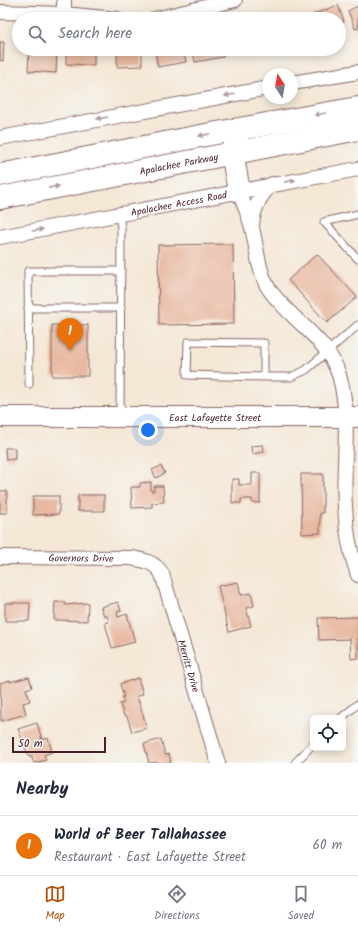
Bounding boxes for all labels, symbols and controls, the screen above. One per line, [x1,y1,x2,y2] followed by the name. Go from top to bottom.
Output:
[12,12,346,56] search box
[58,22,132,46] text: Search here
[26,23,48,45] icon: search
[262,68,298,104] north arrow
[224,92,236,98] one-way arrow
[313,112,326,118] one-way arrow
[96,115,108,121] one-way arrow
[198,132,211,138] one-way arrow
[138,149,220,180] street label: Apalachee Parkway
[283,178,296,184] one-way arrow
[48,184,60,190] one-way arrow
[130,187,229,221] street label: Apalachee Access Road
[32,226,44,232] one-way arrow
[57,318,83,351] pin: 1
[169,410,261,426] street label: East Lafayette Street
[138,420,158,440] your location
[48,550,114,567] street label: Governors Drive
[173,638,204,695] street label: Merritt Drive
[310,715,346,751] map controls
[310,715,346,751] button: locate
[12,735,106,754] scale bar
[18,735,43,753] text: 50 m
[16,776,68,803] text: Nearby
[54,823,226,847] text: World of Beer Tallahassee
[27,835,31,856] text: 1
[313,835,342,856] text: 60 m
[54,847,246,868] text: Restaurant · East Lafayette Street
[44,883,66,925] tab: Map
[154,883,200,925] tab: Directions
[288,883,314,925] tab: Saved

